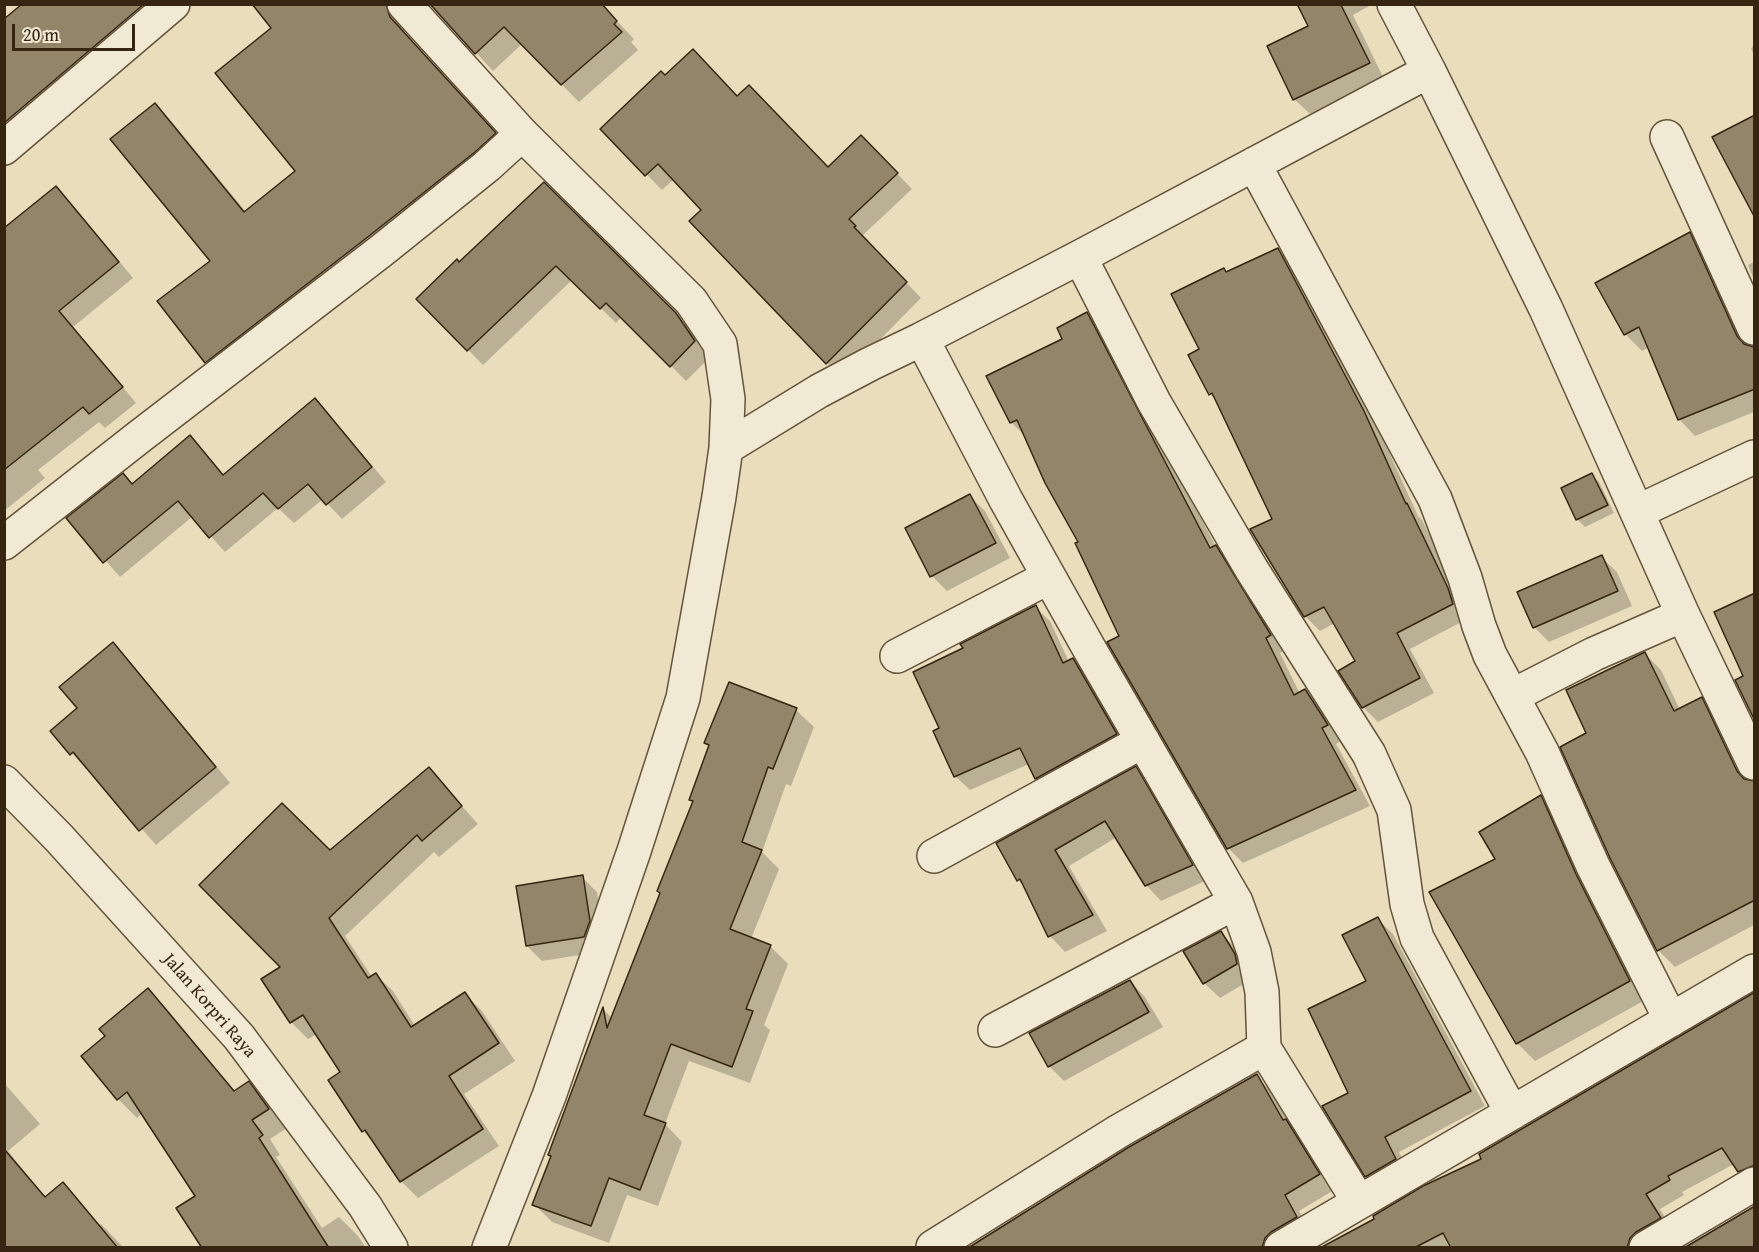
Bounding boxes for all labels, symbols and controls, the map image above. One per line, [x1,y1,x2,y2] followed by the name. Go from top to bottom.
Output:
[15,12,138,50] scale bar
[23,21,59,48] text: 20 m
[158,949,260,1063] street label: Jalan Korpri Raya

